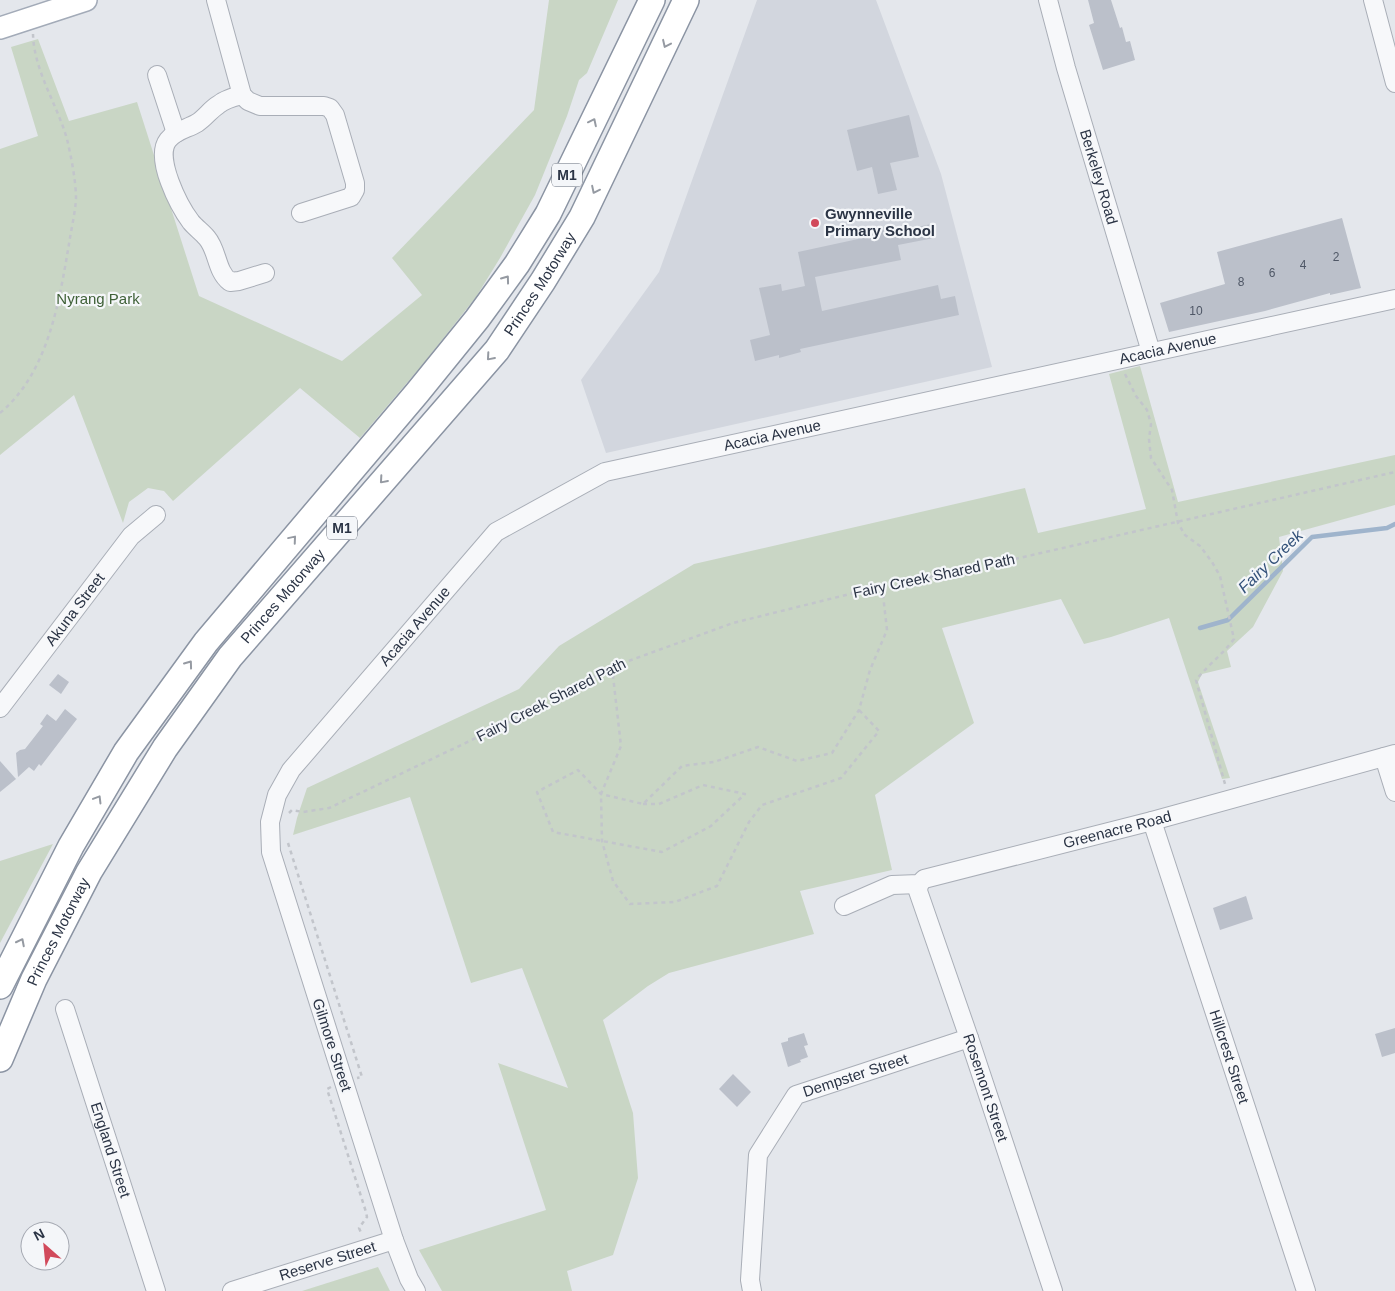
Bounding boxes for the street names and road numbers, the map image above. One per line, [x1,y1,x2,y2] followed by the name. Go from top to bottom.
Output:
[1077,127,1121,226] street label: Berkeley Road
[552,164,582,186] road number: M1
[500,229,579,339] street label: Princes Motorway
[1118,329,1218,367] street label: Acacia Avenue
[722,416,822,454] street label: Acacia Avenue
[327,516,357,540] road number: M1
[237,545,328,647] street label: Princes Motorway
[851,550,1016,601] street label: Fairy Creek Shared Path
[42,569,108,649] street label: Akuna Street
[376,583,453,669] street label: Acacia Avenue
[473,655,628,745] street label: Fairy Creek Shared Path
[1061,807,1173,851] street label: Greenacre Road
[23,874,93,988] street label: Princes Motorway
[309,996,356,1094] street label: Gilmore Street
[1206,1007,1253,1106] street label: Hillcrest Street
[960,1031,1012,1144] street label: Rosemont Street
[801,1050,911,1100] street label: Dempster Street
[88,1100,135,1200] street label: England Street
[277,1237,378,1284] street label: Reserve Street

